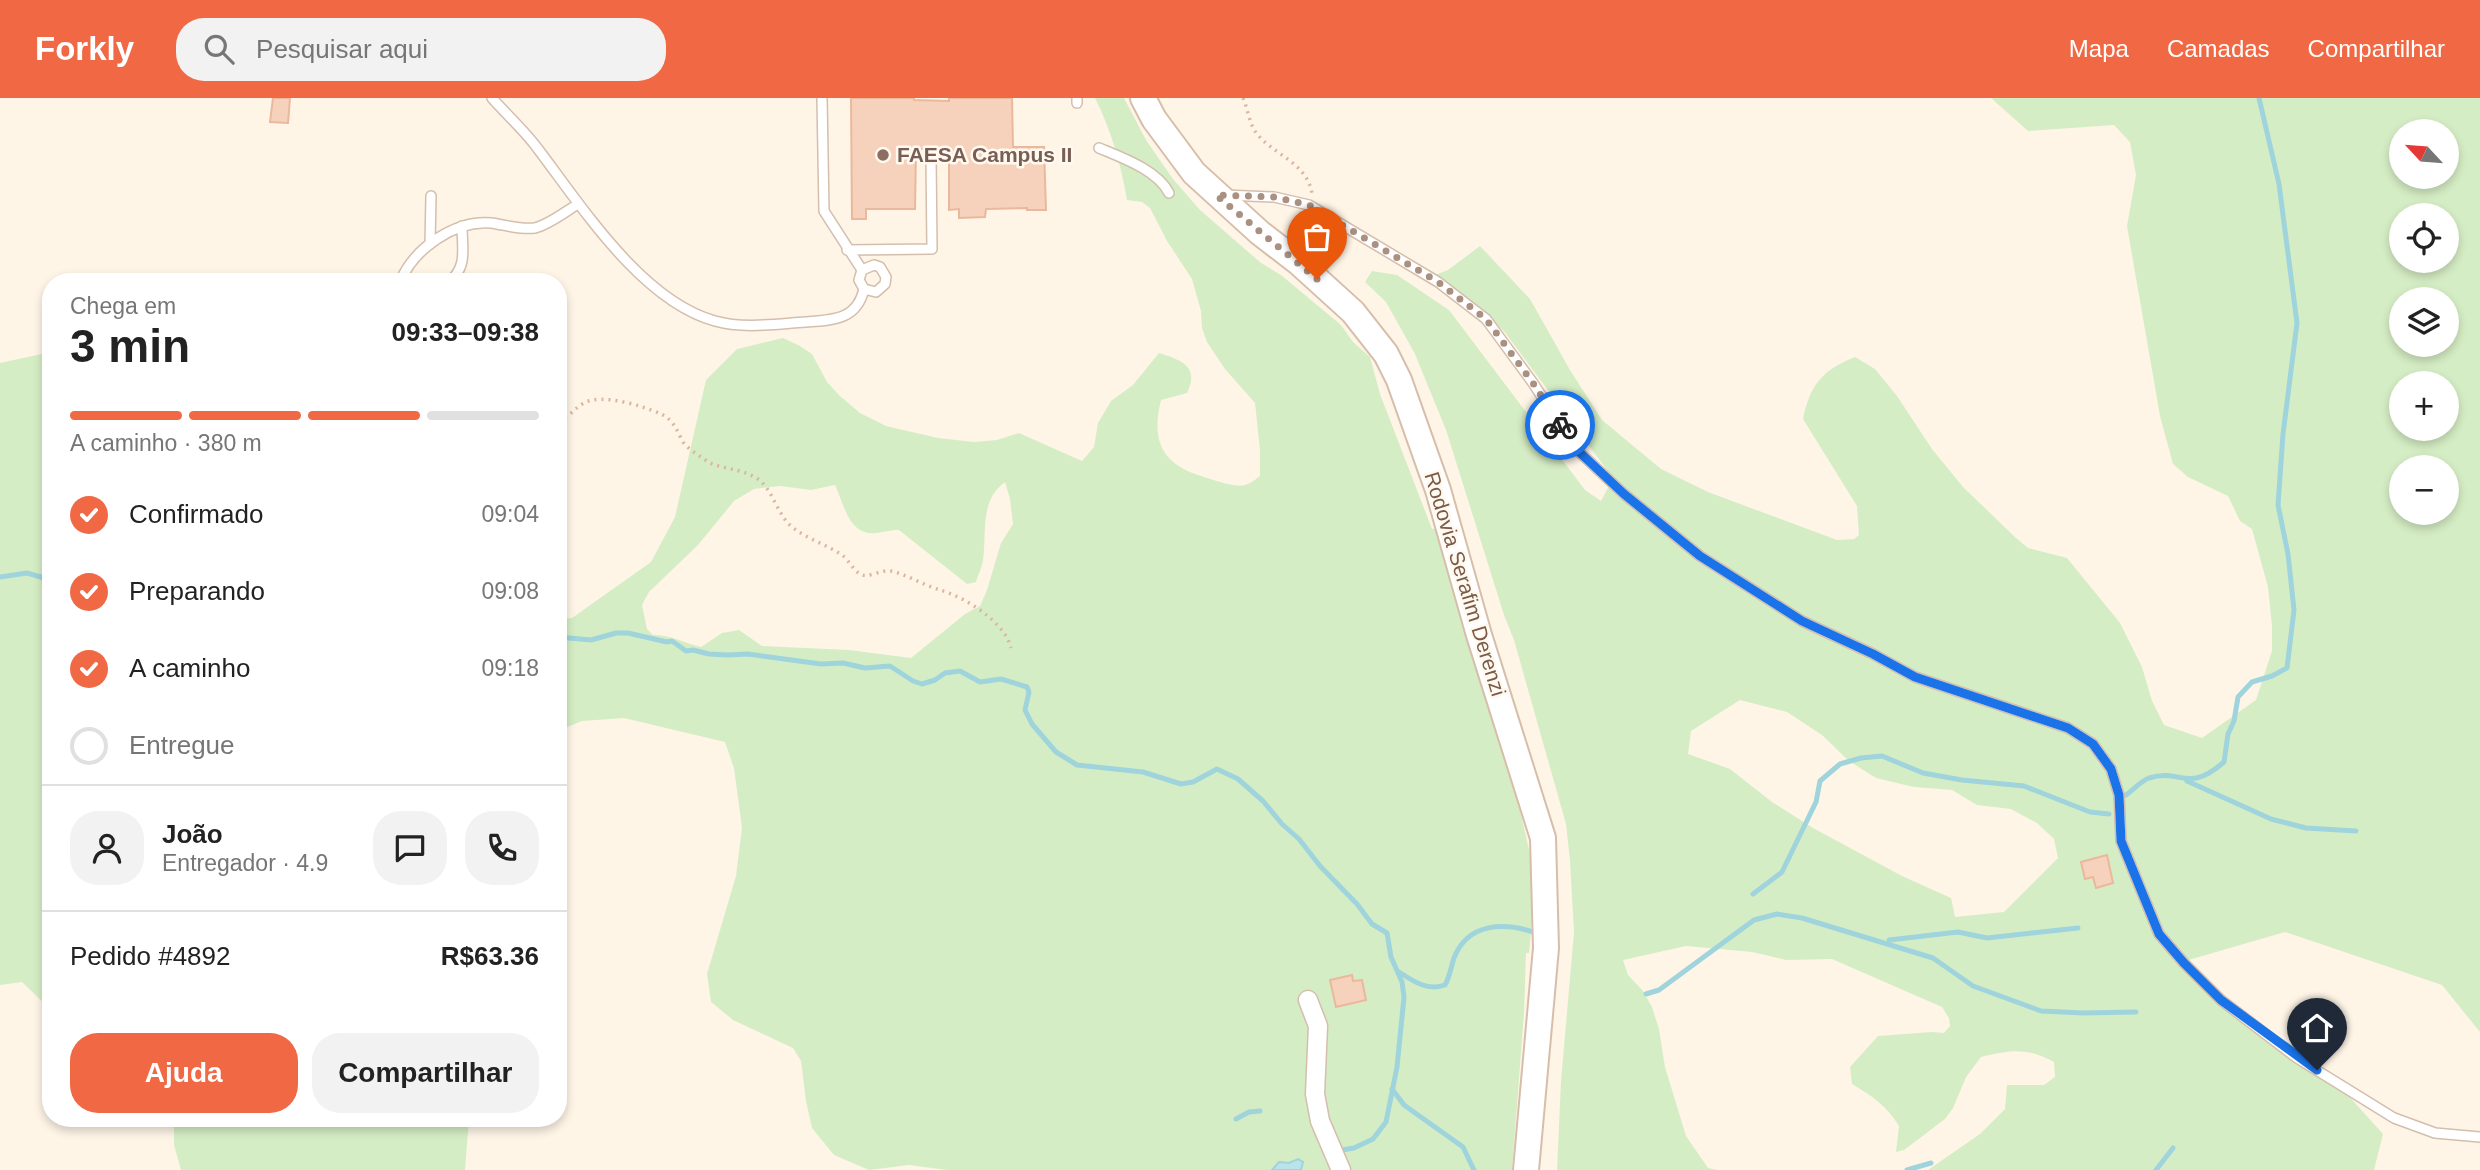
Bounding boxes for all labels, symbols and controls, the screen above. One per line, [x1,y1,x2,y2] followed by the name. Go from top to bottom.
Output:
[176,18,666,81] search box
[35,30,134,67] text: Forkly
[200,30,238,68] icon: search
[256,34,428,64] text: Pesquisar aqui
[2069,35,2129,62] text: Mapa
[2167,35,2270,62] text: Camadas
[2308,35,2445,62] text: Compartilhar
[2389,119,2459,189] north arrow
[2389,119,2459,525] map controls
[897,143,1072,166] place label: FAESA Campus II
[875,147,891,163] marker: FAESA Campus II
[2389,203,2459,273] button: locate
[1287,207,1347,279] pin
[1298,218,1336,256] icon: bag
[2389,287,2459,357] button: layers
[70,293,176,319] text: Chega em
[392,317,539,347] text: 09:33–09:38
[70,320,190,372] text: 3 min
[2389,371,2459,441] button: +
[1525,390,1595,460] courier
[1541,406,1579,444] icon: bike
[70,430,262,456] text: A caminho · 380 m
[2389,455,2459,525] button: −
[1420,469,1511,699] street label: Rodovia Serafim Derenzi
[70,496,108,534] icon: check
[129,499,263,529] text: Confirmado
[481,501,539,527] text: 09:04
[70,573,108,611] icon: check
[129,576,265,606] text: Preparando
[481,578,539,604] text: 09:08
[70,650,108,688] icon: check
[129,653,250,683] text: A caminho
[481,655,539,681] text: 09:18
[129,730,235,760] text: Entregue
[70,811,144,885] button: person
[373,811,447,885] button: chat
[465,811,539,885] button: phone
[162,819,223,849] text: João
[162,850,328,876] text: Entregador · 4.9
[70,941,230,971] text: Pedido #4892
[441,941,539,971] text: R$63.36
[2287,998,2347,1070] pin
[2298,1009,2336,1047] icon: home
[70,1033,298,1113] button: Ajuda
[312,1033,539,1113] button: Compartilhar

